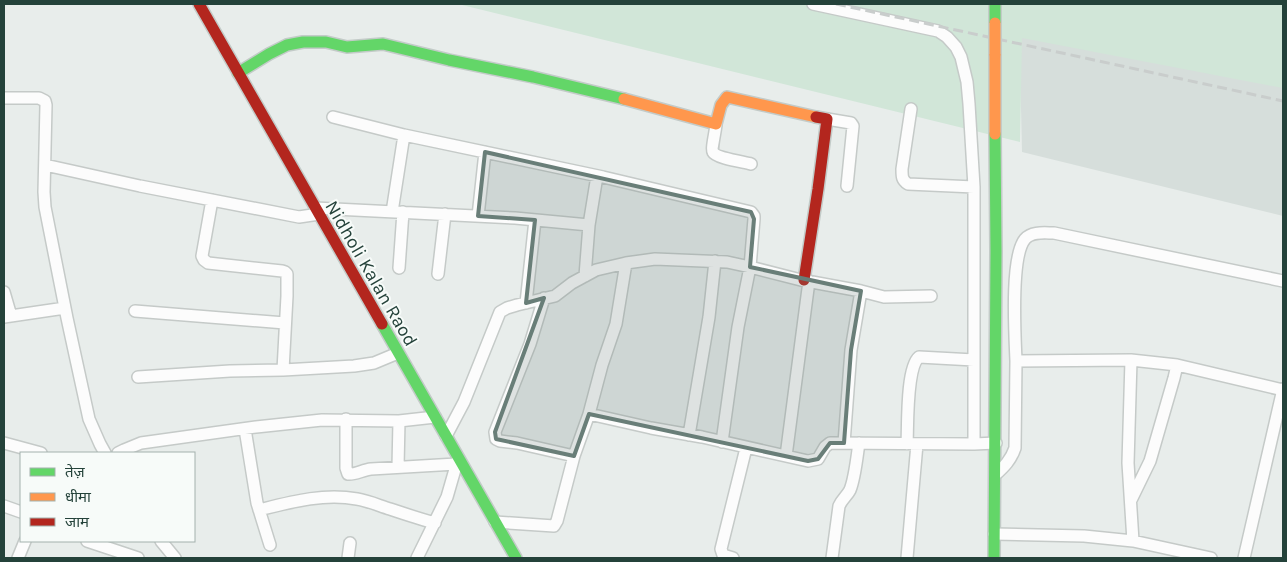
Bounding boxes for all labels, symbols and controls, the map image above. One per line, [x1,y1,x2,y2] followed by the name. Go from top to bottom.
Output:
[320,197,422,350] street label: Nidholi Kalan Raod
[20,452,195,542] legend
[65,463,86,481] text: तेज़
[65,488,92,506] text: धीमा
[65,513,90,531] text: जाम

